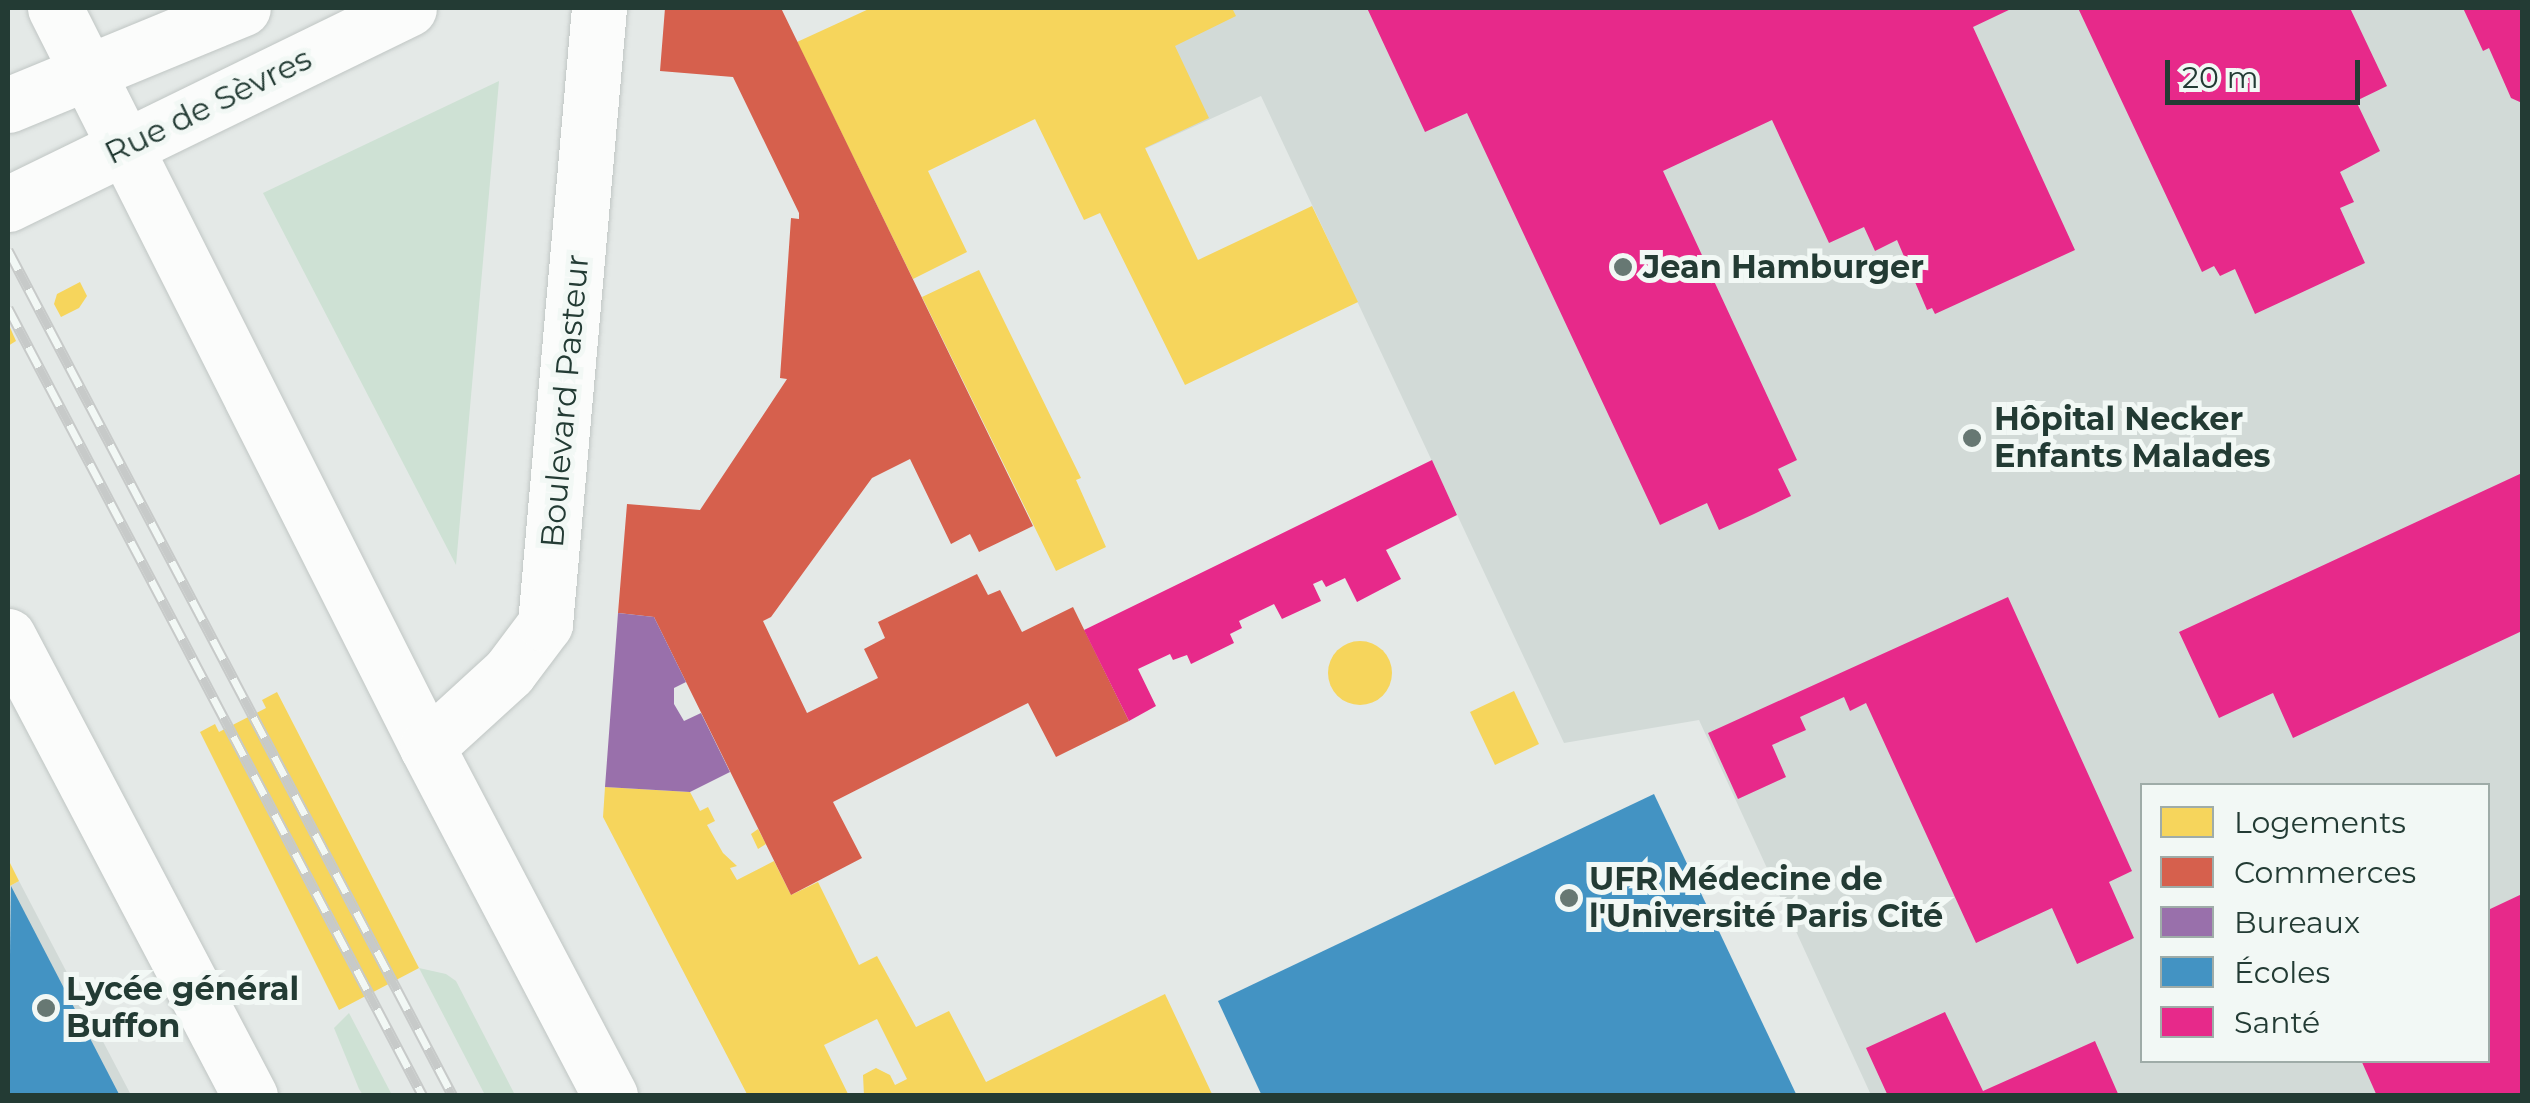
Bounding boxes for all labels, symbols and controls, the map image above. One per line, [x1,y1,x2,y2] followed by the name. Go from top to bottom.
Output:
[98,39,318,173] street label: Rue de Sèvres
[2170,40,2365,102] scale bar
[2182,59,2259,96] text: 20 m
[1643,248,1924,286] place label: Jean Hamburger
[533,253,597,549] street label: Boulevard Pasteur
[1612,256,1634,278] marker: Jean Hamburger
[1994,401,2271,476] place label: Hôpital Necker Enfants Malades
[1959,425,1985,451] marker: Hôpital Necker Enfants Malades
[2140,783,2490,1063] legend
[2234,804,2406,841] text: Logements
[2234,854,2416,891] text: Commerces
[1589,861,1943,936] place label: UFR Médecine de l'Université Paris Cité
[1558,887,1580,909] marker: UFR Médecine de l'Université Paris Cité
[2234,904,2360,941] text: Bureaux
[2234,954,2330,991] text: Écoles
[66,971,299,1046] place label: Lycée général Buffon
[35,997,57,1019] marker: Lycée général Buffon
[2234,1004,2320,1041] text: Santé

